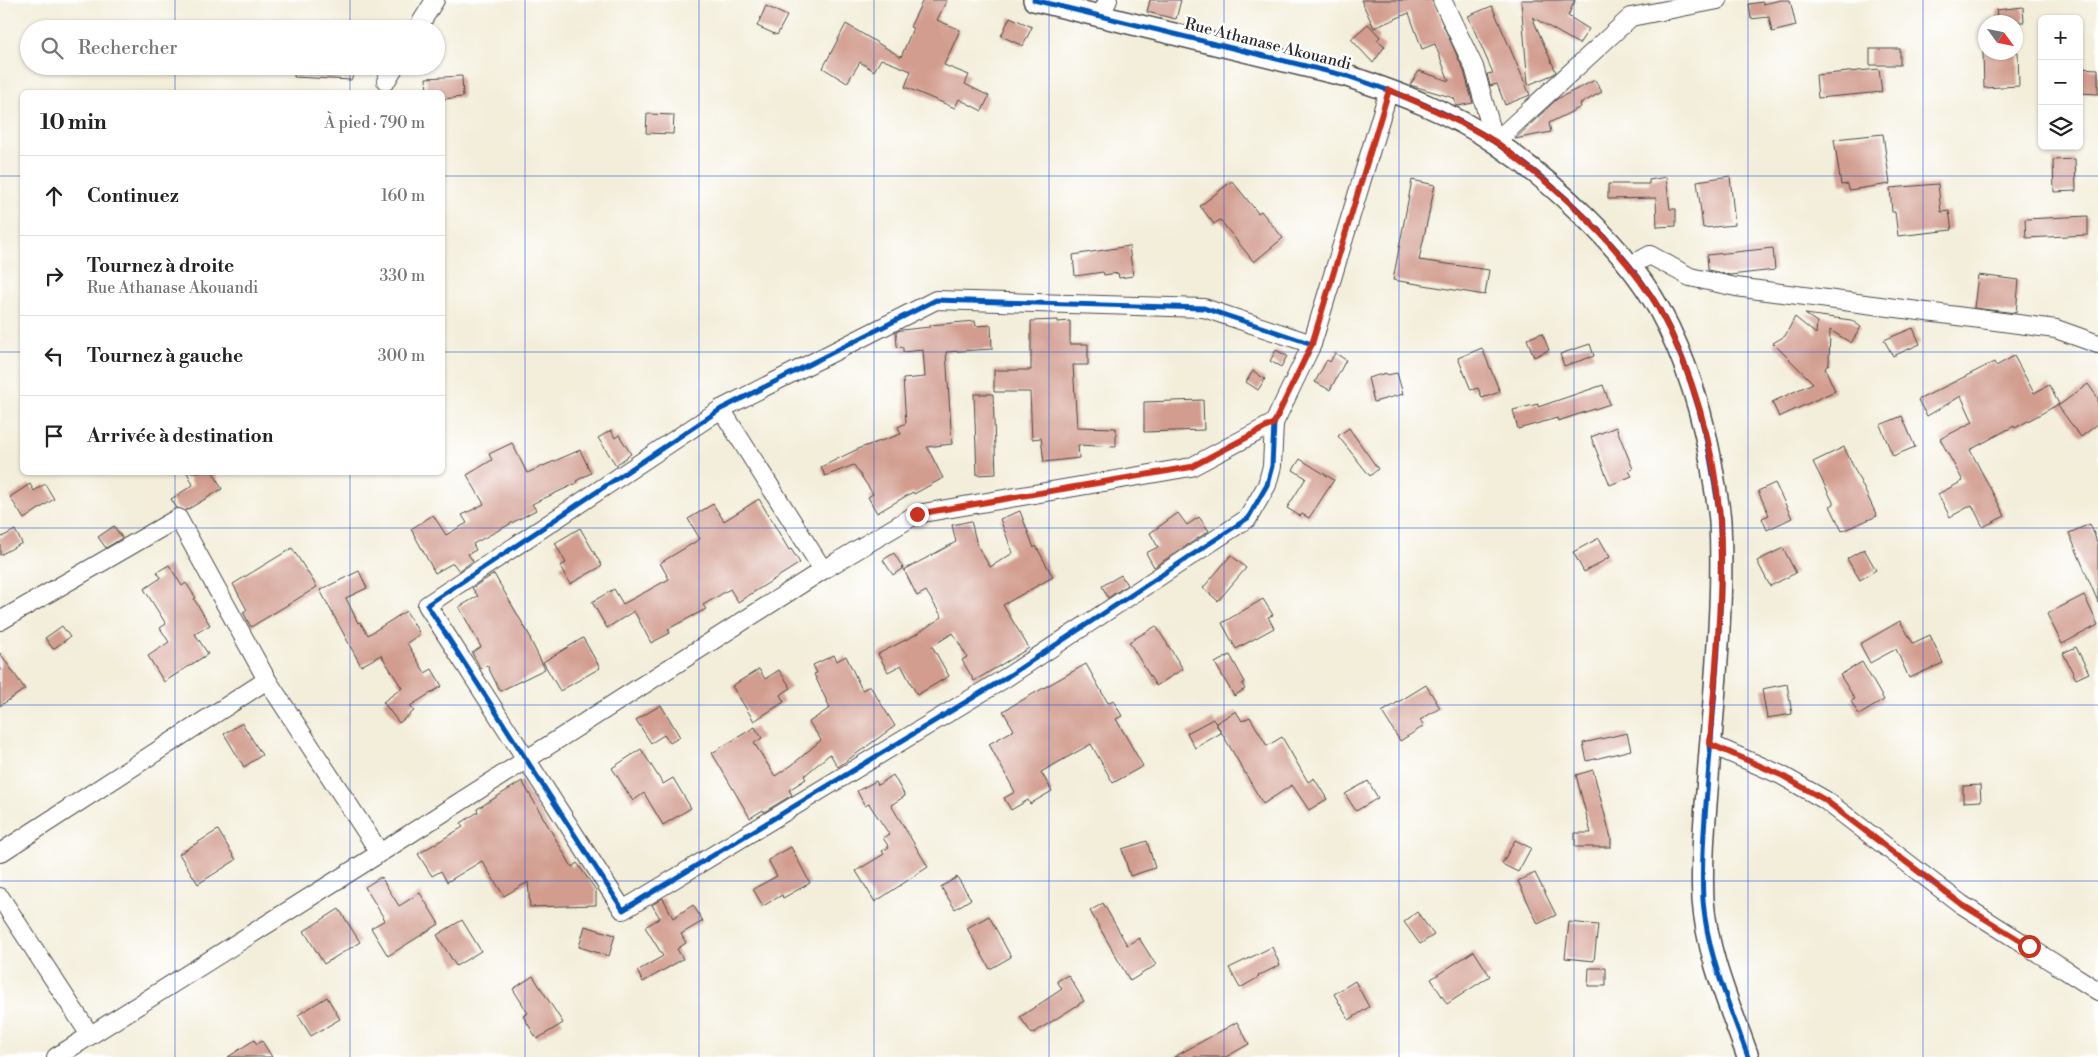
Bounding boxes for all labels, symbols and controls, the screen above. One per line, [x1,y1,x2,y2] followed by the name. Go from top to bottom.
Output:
[1182,14,1354,74] street label: Rue Athanase Akouandi
[1978,15,2023,60] north arrow
[2038,15,2083,150] map controls
[2038,15,2083,60] button: +
[20,20,445,75] search box
[38,34,66,62] icon: search
[78,36,177,60] text: Rechercher
[2038,60,2083,105] button: −
[2038,105,2083,150] button: layers
[40,110,107,136] text: 10 min
[324,113,425,133] text: À pied · 790 m
[40,182,68,210] icon: ahead
[87,184,179,208] text: Continuez
[381,186,425,206] text: 160 m
[87,254,234,278] text: Tournez à droite
[40,262,68,290] icon: right
[379,266,425,286] text: 330 m
[87,278,258,298] text: Rue Athanase Akouandi
[40,342,68,370] icon: left
[87,344,243,368] text: Tournez à gauche
[378,346,425,366] text: 300 m
[40,422,68,450] icon: arrive
[87,424,273,448] text: Arrivée à destination
[906,503,929,526] route end
[2018,935,2041,958] route start

